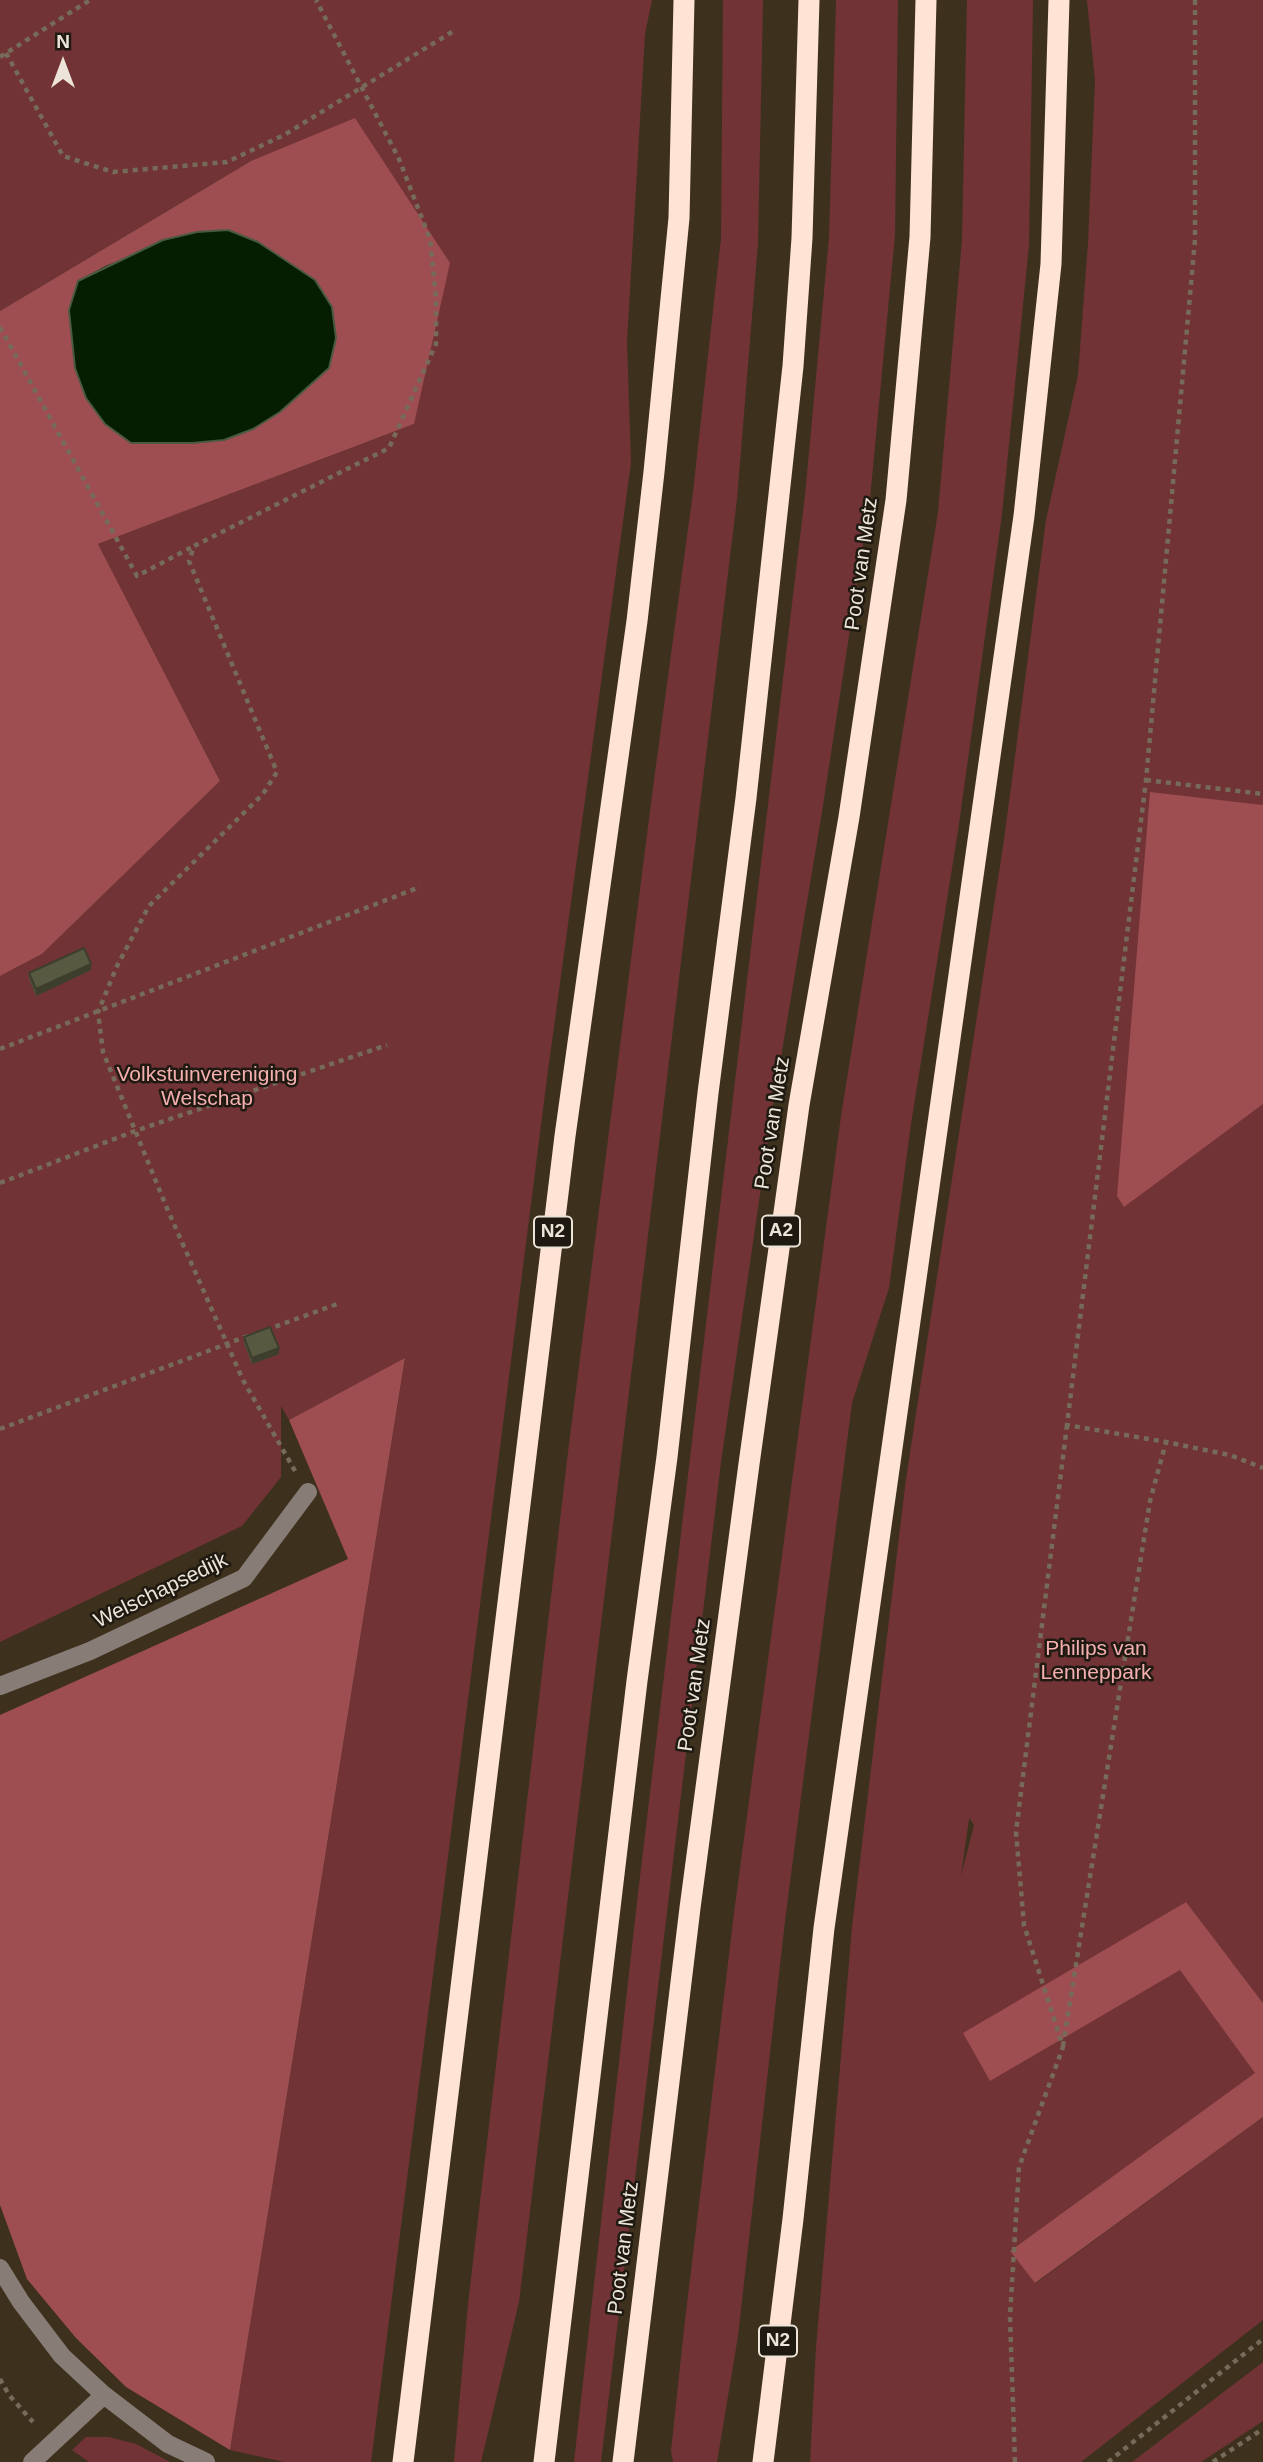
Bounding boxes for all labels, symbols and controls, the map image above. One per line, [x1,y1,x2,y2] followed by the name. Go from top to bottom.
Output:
[28,28,98,98] north arrow
[56,31,70,52] text: N
[840,496,884,632] street label: Poot van Metz
[750,1055,796,1191] street label: Poot van Metz
[117,1062,297,1112] park label: Volkstuinvereniging Welschap
[534,1216,572,1248] road number: N2
[762,1216,800,1246] road number: A2
[90,1548,232,1634] street label: Welschapsedijk
[673,1617,717,1753] street label: Poot van Metz
[1041,1636,1151,1686] park label: Philips van Lenneppark
[603,2180,645,2316] street label: Poot van Metz
[759,2326,797,2356] road number: N2

